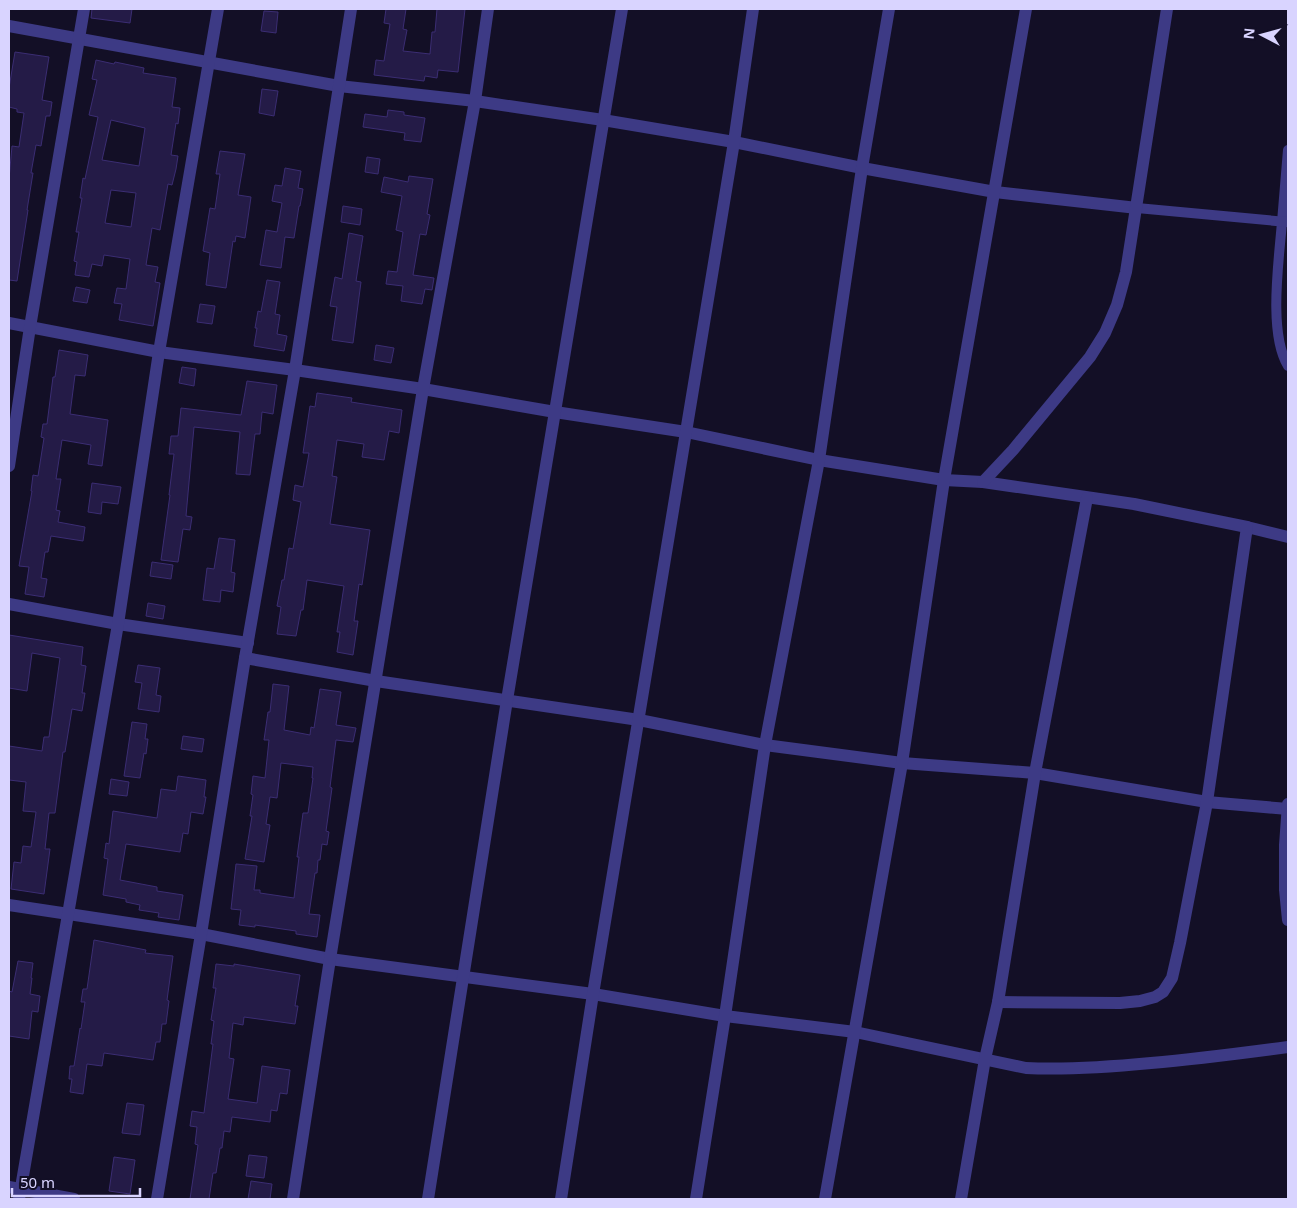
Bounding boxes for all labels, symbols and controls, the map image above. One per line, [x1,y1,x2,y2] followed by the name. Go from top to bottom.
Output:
[1237,10,1287,60] north arrow
[1239,27,1259,40] text: N
[12,1166,140,1198] scale bar
[20,1172,55,1192] text: 50 m

